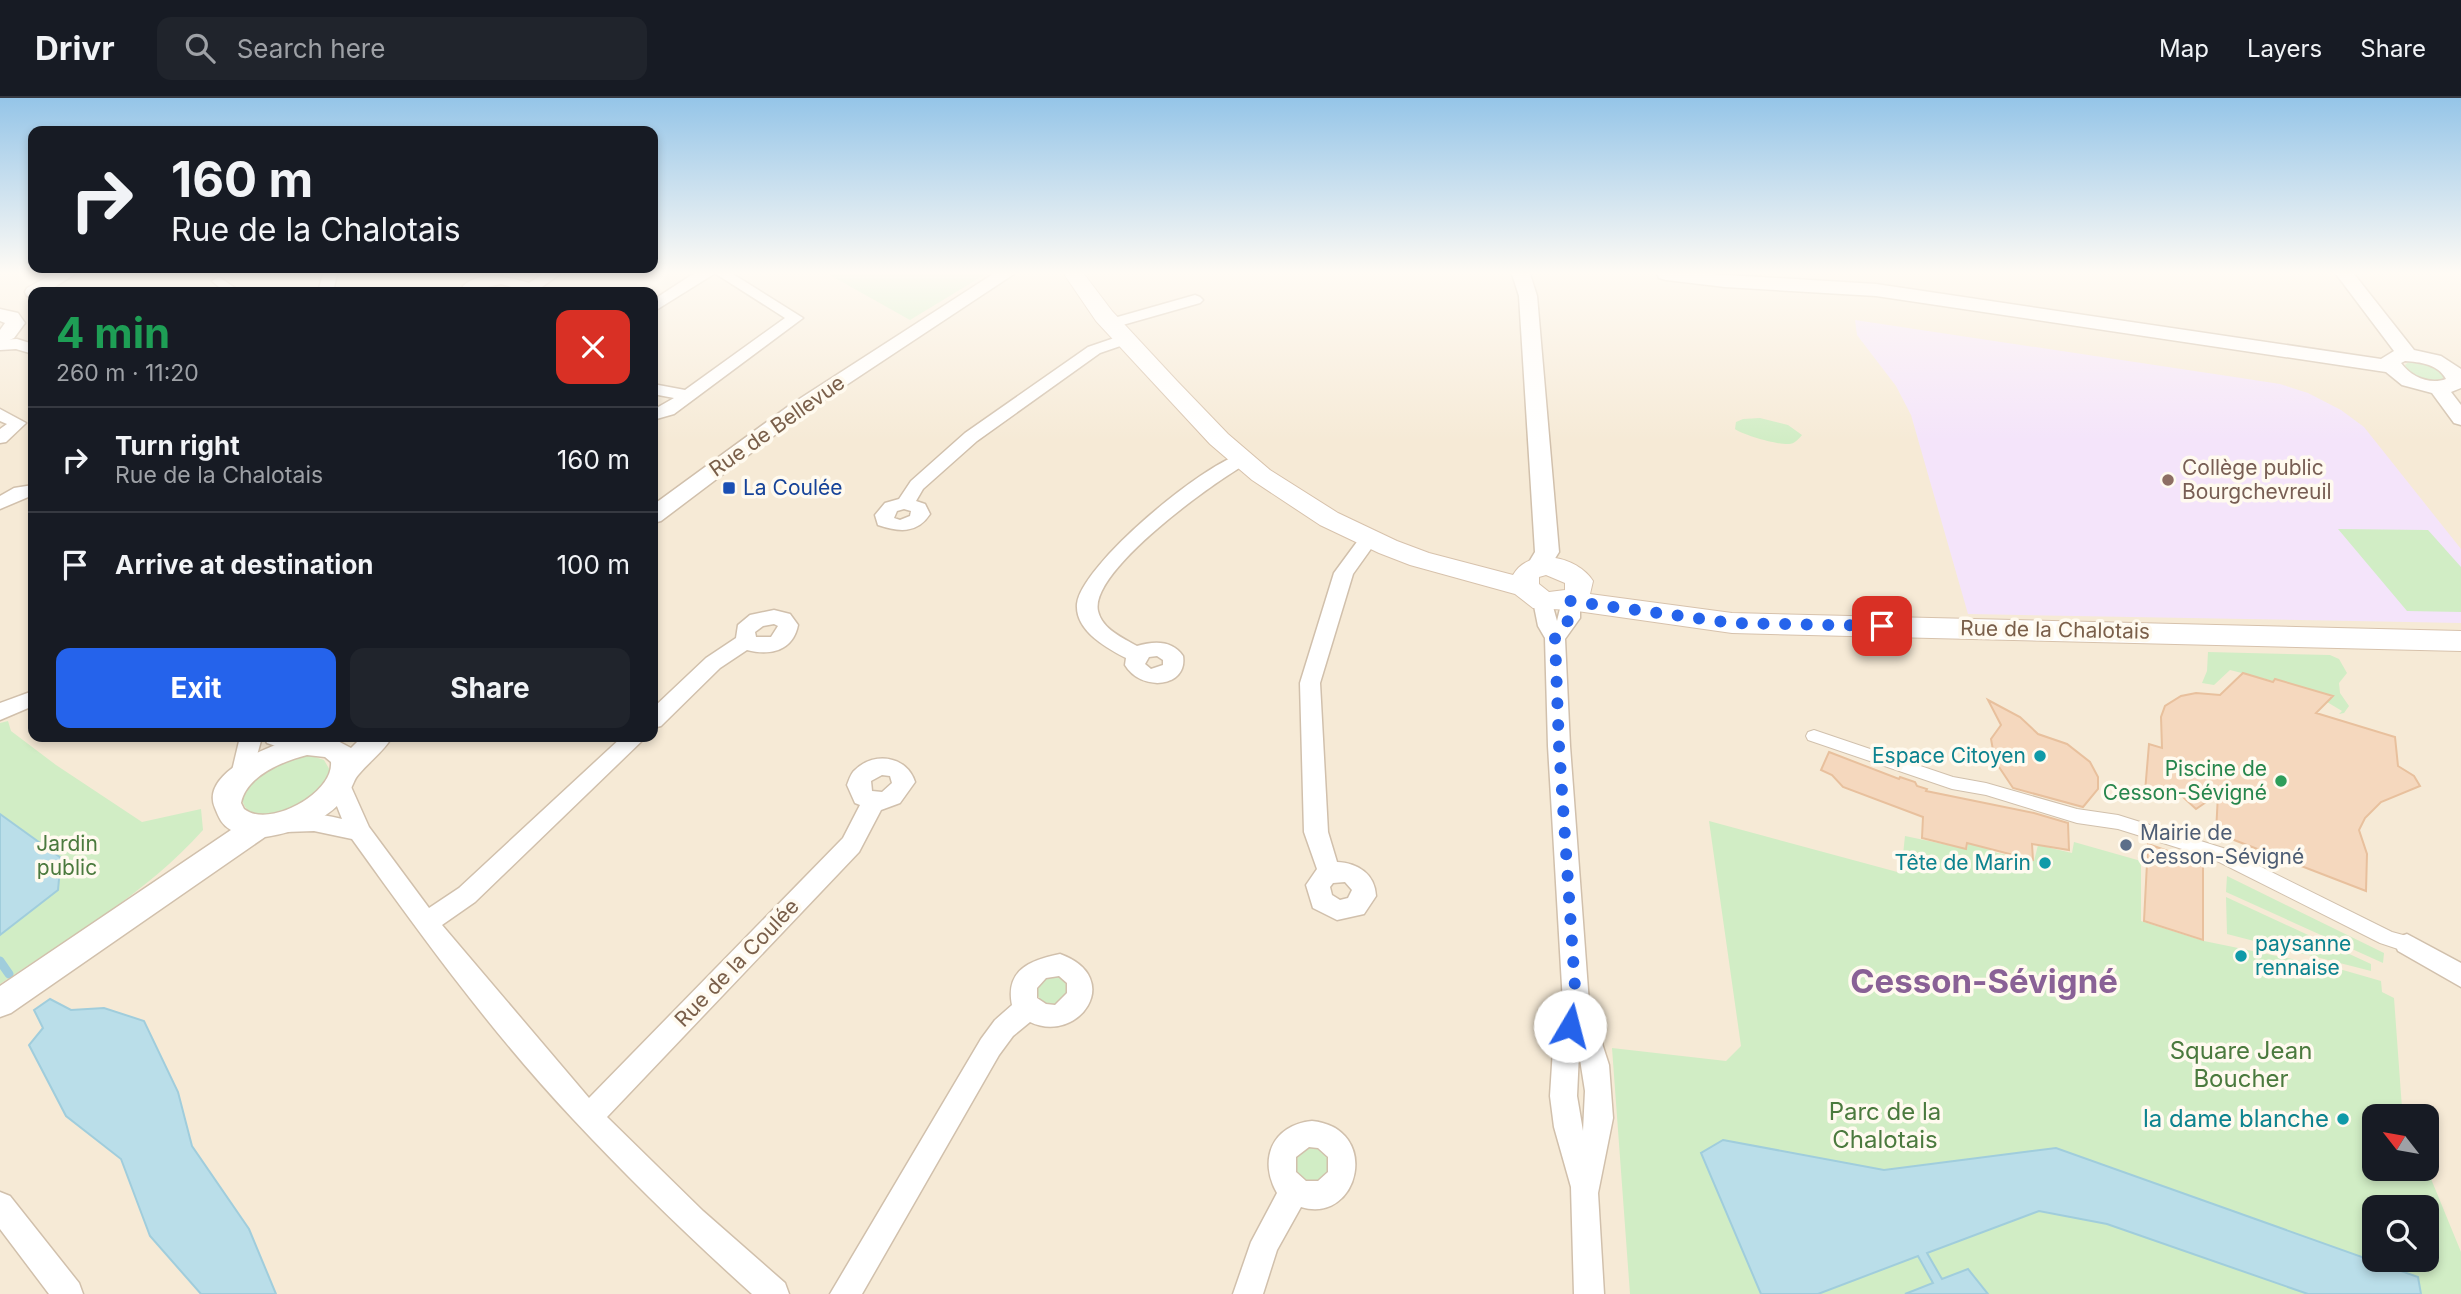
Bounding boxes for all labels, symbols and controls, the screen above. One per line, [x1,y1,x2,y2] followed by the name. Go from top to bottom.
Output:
[157,17,647,80] search box
[35,28,115,68] text: Drivr
[181,29,219,67] icon: search
[237,33,385,64] text: Search here
[2159,34,2209,63] text: Map
[2247,34,2322,63] text: Layers
[2360,34,2426,63] text: Share
[171,150,313,209] text: 160 m
[56,154,147,245] icon: right
[171,210,461,249] text: Rue de la Chalotais
[56,307,170,358] text: 4 min
[556,310,630,384] button: close
[56,359,199,387] text: 260 m · 11:20
[704,370,849,482] street label: Rue de Bellevue
[115,430,240,461] text: Turn right
[56,441,94,479] icon: right
[557,444,630,475] text: 160 m
[2182,455,2332,504] place label: Collège public Bourgchevreuil
[115,461,323,489] text: Rue de la Chalotais
[2160,472,2176,488] marker: Collège public Bourgchevreuil
[743,475,843,500] place label: La Coulée
[721,480,737,496] marker: La Coulée
[56,546,94,584] icon: arrive
[115,549,374,580] text: Arrive at destination
[557,549,630,580] text: 100 m
[1852,596,1912,656] pin
[1863,607,1901,645] icon: arrive
[1960,615,2150,644] street label: Rue de la Chalotais
[56,648,336,728] button: Exit
[350,648,630,728] button: Share
[1872,743,2026,768] place label: Espace Citoyen
[2032,748,2048,764] marker: Espace Citoyen
[2103,756,2267,805] place label: Piscine de Cesson-Sévigné
[2273,773,2289,789] marker: Piscine de Cesson-Sévigné
[2140,820,2304,869] place label: Mairie de Cesson-Sévigné
[36,831,98,880] park label: Jardin public
[2118,837,2134,853] marker: Mairie de Cesson-Sévigné
[1895,850,2031,875] place label: Tête de Marin
[2037,855,2053,871] marker: Tête de Marin
[669,894,804,1032] street label: Rue de la Coulée
[2255,931,2351,980] place label: paysanne rennaise
[2233,948,2249,964] marker: paysanne rennaise
[1850,961,2118,1001] district label: Cesson-Sévigné
[1533,989,1607,1063] position arrow
[2170,1036,2312,1093] park label: Square Jean Boucher
[1829,1097,1941,1154] park label: Parc de la Chalotais
[2143,1104,2329,1133] place label: la dame blanche
[2362,1104,2440,1181] north arrow
[2362,1104,2439,1272] map controls
[2335,1111,2351,1127] marker: la dame blanche
[2362,1195,2439,1272] button: search

